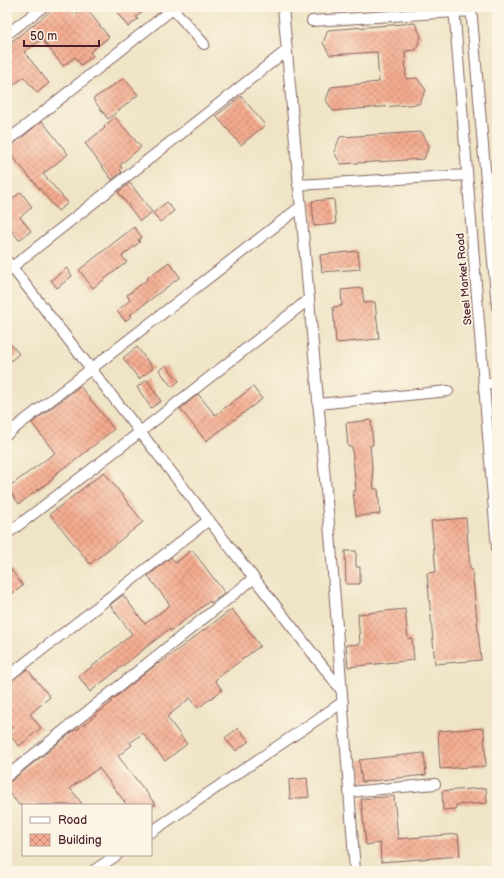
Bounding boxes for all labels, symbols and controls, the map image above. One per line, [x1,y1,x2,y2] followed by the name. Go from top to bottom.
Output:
[24,22,99,48] scale bar
[30,29,57,44] text: 50 m
[453,232,475,326] street label: Steel Market Road
[22,804,152,856] legend
[58,813,87,828] text: Road
[58,833,102,848] text: Building

